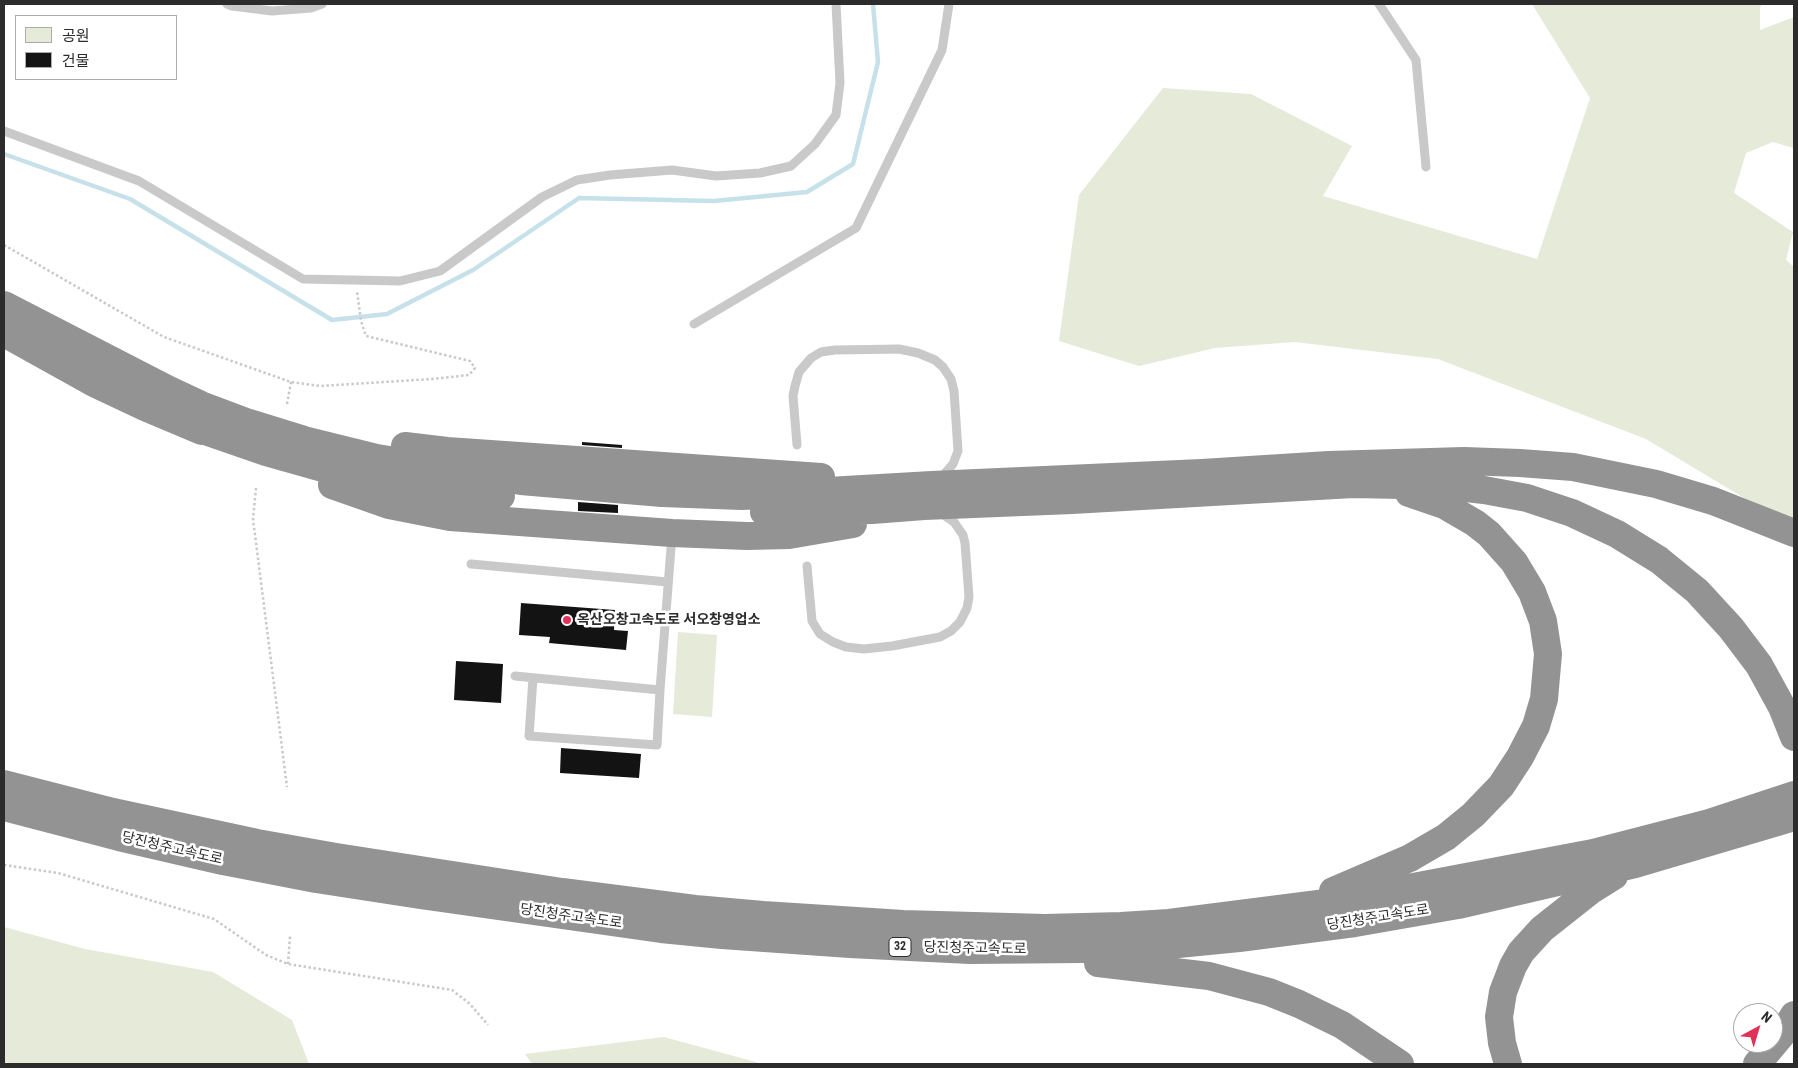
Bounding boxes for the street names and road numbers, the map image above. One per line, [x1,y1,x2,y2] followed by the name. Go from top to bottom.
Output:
[120,829,224,869] street label: 당진청주고속도로
[519,902,623,932] street label: 당진청주고속도로
[1326,902,1430,934] street label: 당진청주고속도로
[889,938,911,956] road number: 32
[923,940,1027,958] street label: 당진청주고속도로

